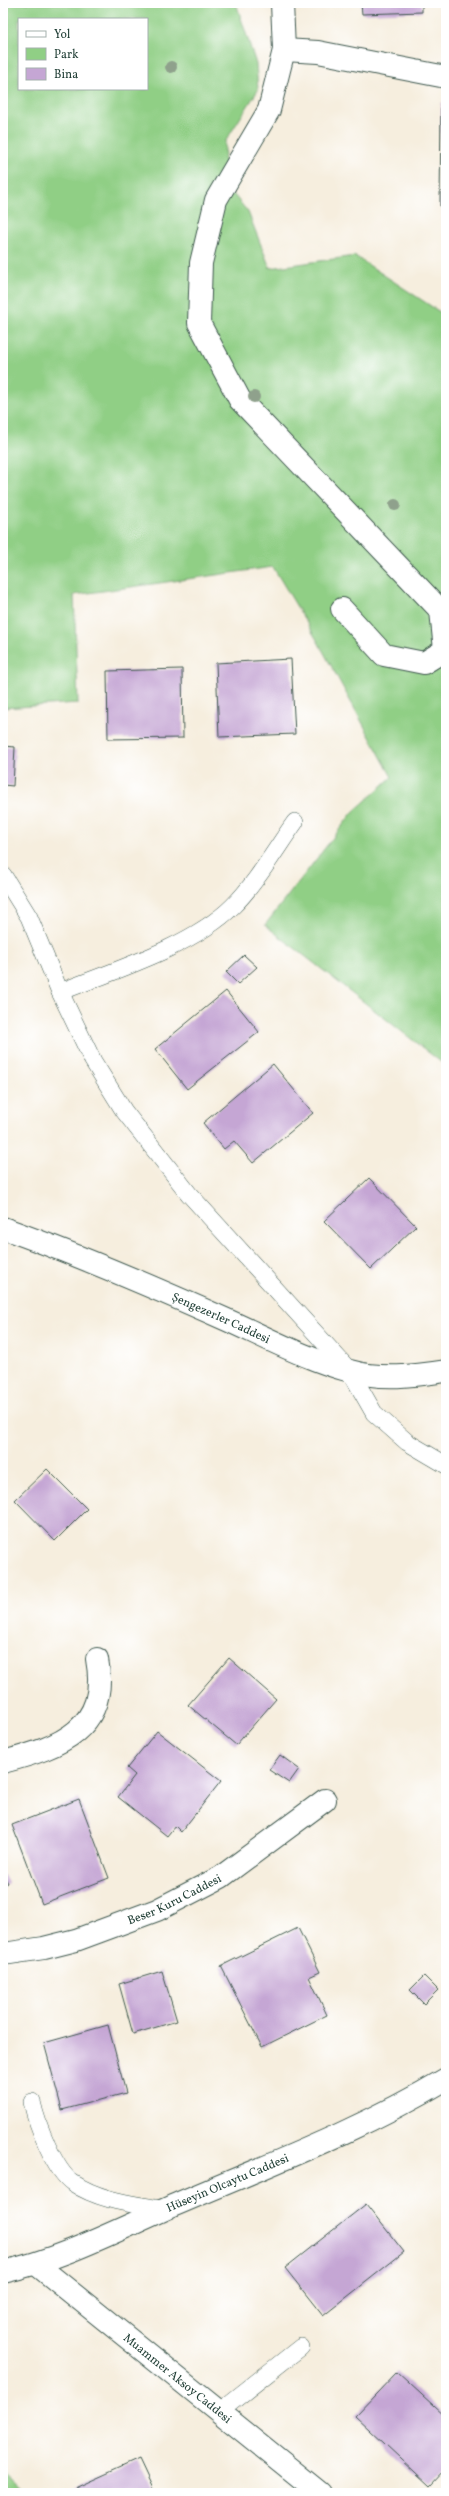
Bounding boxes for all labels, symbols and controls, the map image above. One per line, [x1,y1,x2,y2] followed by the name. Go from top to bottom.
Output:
[18,18,148,90] legend
[54,27,71,43] text: Yol
[54,47,79,63] text: Park
[54,67,78,83] text: Bina
[169,1290,273,1348] street label: Şengezerler Caddesi
[125,1871,225,1929] street label: Beser Kuru Caddesi
[164,2151,292,2217] street label: Hüseyin Olcaytu Caddesi
[120,2330,235,2428] street label: Muammer Aksoy Caddesi

